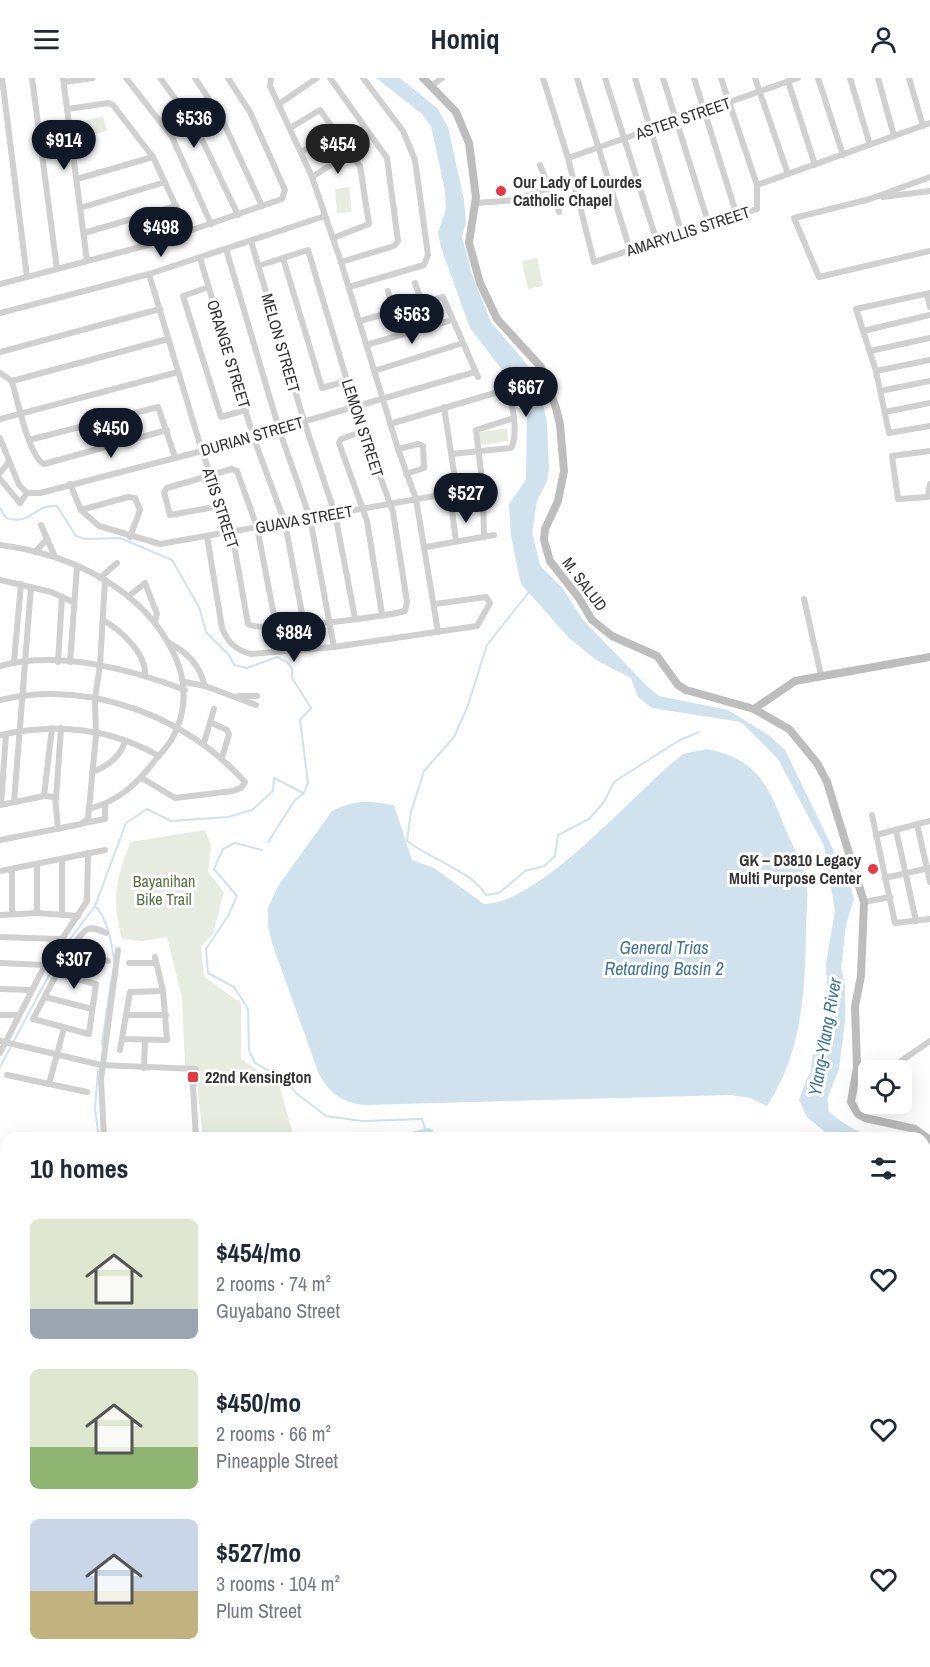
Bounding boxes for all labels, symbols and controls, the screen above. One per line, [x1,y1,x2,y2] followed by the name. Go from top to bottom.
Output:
[431,21,499,57] text: Homiq
[30,23,63,56] icon: menu
[867,23,900,56] icon: person
[632,91,733,145] street label: ASTER STREET
[158,98,230,149] pin: $536
[176,104,212,131] text: $536
[28,120,100,171] pin: $914
[302,124,374,175] pin: $454
[46,126,82,153] text: $914
[320,130,356,157] text: $454
[513,171,642,211] place label: Our Lady of Lourdes Catholic Chapel
[494,184,508,198] marker: Our Lady of Lourdes Catholic Chapel
[622,201,753,262] street label: AMARYLLIS STREET
[125,207,197,258] pin: $498
[143,213,179,240] text: $498
[256,291,306,395] street label: MELON STREET
[376,294,448,345] pin: $563
[202,297,256,411] street label: ORANGE STREET
[394,300,430,327] text: $563
[490,367,562,418] pin: $667
[508,373,544,400] text: $667
[337,376,389,480] street label: LEMON STREET
[75,408,147,459] pin: $450
[198,411,306,461] street label: DURIAN STREET
[93,414,129,441] text: $450
[197,464,244,551] street label: ATIS STREET
[430,473,502,524] pin: $527
[448,479,484,506] text: $527
[253,500,355,538] street label: GUAVA STREET
[558,553,612,615] street label: M. SALUD
[258,612,330,663] pin: $884
[276,618,312,645] text: $884
[729,849,862,889] place label: GK – D3810 Legacy Multi Purpose Center
[866,862,880,876] marker: GK – D3810 Legacy Multi Purpose Center
[133,870,195,910] park label: Bayanihan Bike Trail
[605,935,724,981] water label: General Trias Retarding Basin 2
[38,939,110,990] pin: $307
[56,945,92,972] text: $307
[802,975,847,1098] water label: Ylang-Ylang River
[858,1060,912,1114] map controls
[858,1060,912,1114] button: locate
[205,1066,311,1088] place label: 22nd Kensington
[186,1070,200,1084] marker: 22nd Kensington
[30,1151,128,1186] text: 10 homes
[867,1152,900,1185] icon: filters
[216,1235,301,1270] text: $454/mo
[78,1243,150,1315] icon: home
[867,1263,900,1296] icon: heart
[216,1270,331,1297] text: 2 rooms · 74 m²
[216,1297,340,1324] text: Guyabano Street
[216,1385,301,1420] text: $450/mo
[78,1393,150,1465] icon: home
[867,1413,900,1446] icon: heart
[216,1420,331,1447] text: 2 rooms · 66 m²
[216,1447,338,1474] text: Pineapple Street
[216,1535,301,1570] text: $527/mo
[78,1543,150,1615] icon: home
[867,1563,900,1596] icon: heart
[216,1570,340,1597] text: 3 rooms · 104 m²
[216,1597,302,1624] text: Plum Street

